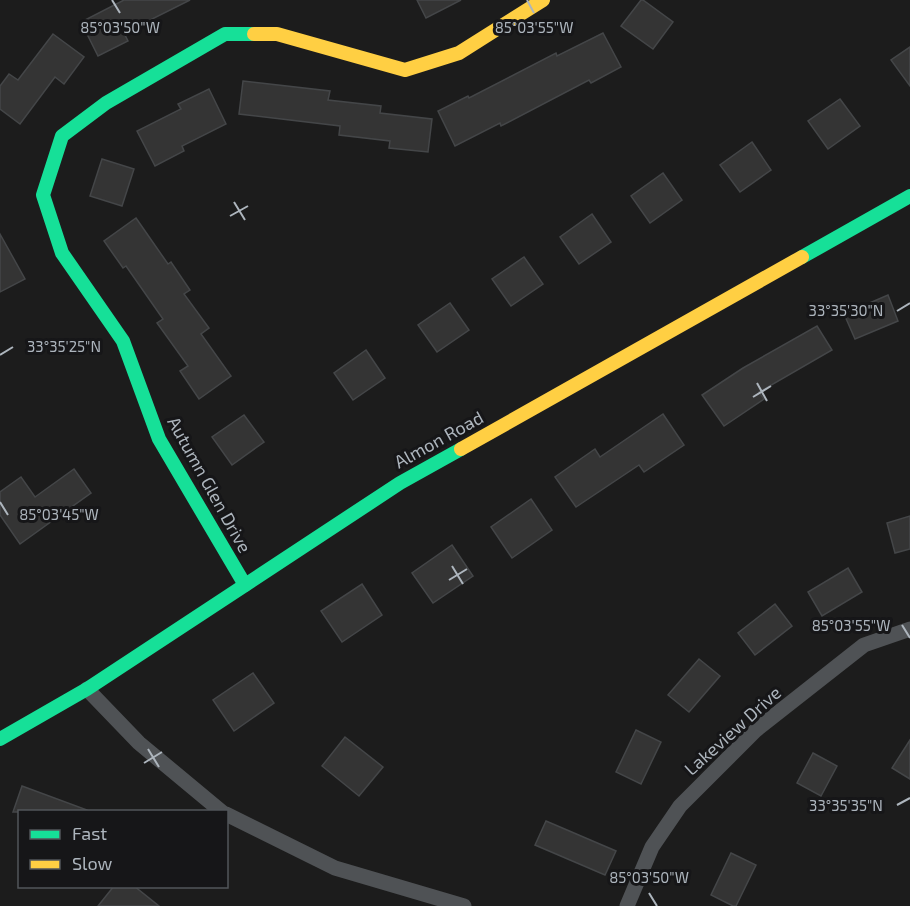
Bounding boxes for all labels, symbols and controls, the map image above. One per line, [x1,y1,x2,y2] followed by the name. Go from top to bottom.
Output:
[80,18,160,36] text: 85°03'50"W
[495,18,573,36] text: 85°03'55"W
[809,301,883,319] text: 33°35'30"N
[27,337,101,355] text: 33°35'25"N
[390,406,487,473] street label: Almon Road
[163,413,256,556] street label: Autumn Glen Drive
[19,505,99,523] text: 85°03'45"W
[812,616,890,634] text: 85°03'55"W
[679,681,785,779] street label: Lakeview Drive
[809,796,883,814] text: 33°35'35"N
[18,810,228,888] legend
[72,822,107,844] text: Fast
[72,852,113,874] text: Slow
[609,868,689,886] text: 85°03'50"W

